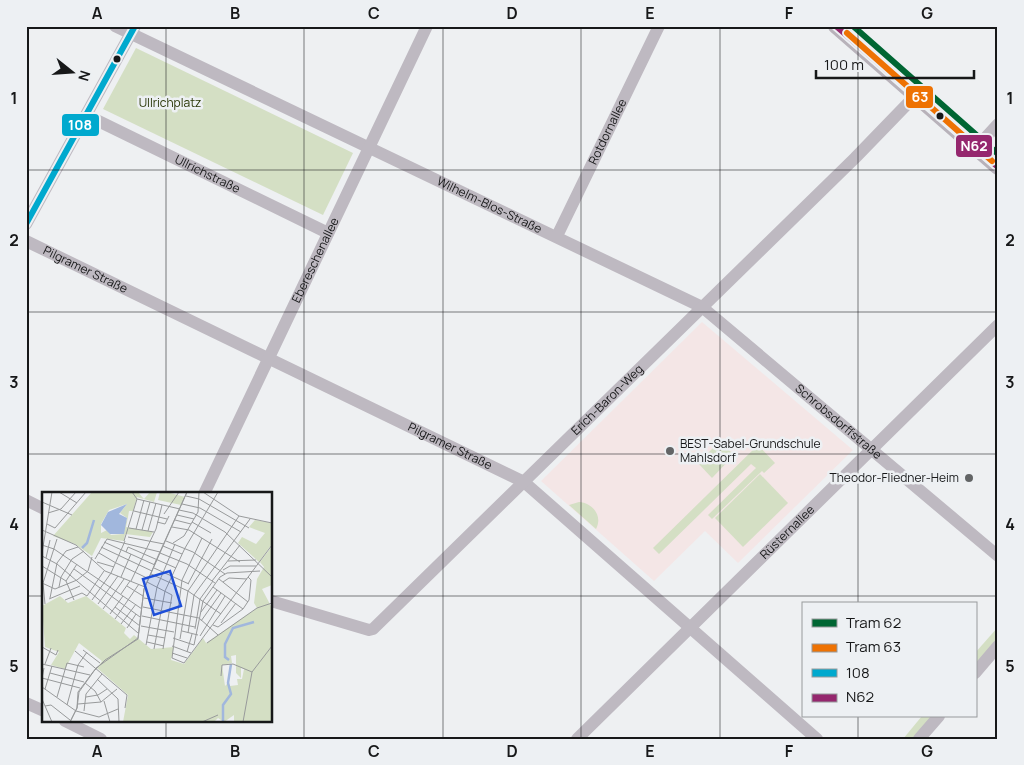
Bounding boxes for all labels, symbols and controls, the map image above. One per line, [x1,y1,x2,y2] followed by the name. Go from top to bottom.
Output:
[92,2,103,24] text: A
[230,2,240,24] text: B
[368,2,380,24] text: C
[506,2,518,24] text: D
[645,2,655,24] text: E
[785,2,794,24] text: F
[921,2,933,24] text: G
[48,48,98,98] north arrow
[816,48,974,80] scale bar
[112,54,122,64] unlabelled marker
[824,54,864,75] text: 100 m
[74,68,95,84] text: N
[905,85,934,109] line badge: 63
[10,87,18,109] text: 1
[912,87,928,106] text: 63
[1006,87,1014,109] text: 1
[139,94,201,111] park label: Ullrichplatz
[584,96,630,167] street label: Rotdornallee
[935,111,945,121] unlabelled marker
[61,113,100,137] line badge: 108
[68,115,92,134] text: 108
[955,134,993,158] line badge: N62
[960,136,988,155] text: N62
[172,150,243,197] street label: Ullrichstraße
[434,172,545,237] street label: Wilhelm-Blos-Straße
[287,215,343,305] street label: Ebereschenallee
[9,229,19,251] text: 2
[1005,229,1015,251] text: 2
[41,242,131,297] street label: Pilgramer Straße
[567,361,647,439] street label: Erich-Baron-Weg
[9,371,19,393] text: 3
[1005,371,1015,393] text: 3
[792,380,886,463] street label: Schrobsdorffstraße
[405,418,495,473] street label: Pilgramer Straße
[680,435,821,466] place label: BEST-Sabel-Grundschule Mahlsdorf
[664,445,676,457] marker: BEST-Sabel-Grundschule Mahlsdorf
[830,469,959,486] place label: Theodor-Fliedner-Heim
[963,472,975,484] marker: Theodor-Fliedner-Heim
[42,492,272,722] inset map
[756,501,818,563] street label: Rüsternallee
[9,513,19,535] text: 4
[1005,513,1015,535] text: 4
[802,602,976,718] legend
[846,612,901,633] text: Tram 62
[846,636,901,657] text: Tram 63
[9,655,19,677] text: 5
[1005,655,1015,677] text: 5
[846,662,870,683] text: 108
[846,686,874,707] text: N62
[92,740,103,762] text: A
[230,740,240,762] text: B
[368,740,380,762] text: C
[506,740,518,762] text: D
[645,740,655,762] text: E
[785,740,794,762] text: F
[921,740,933,762] text: G

